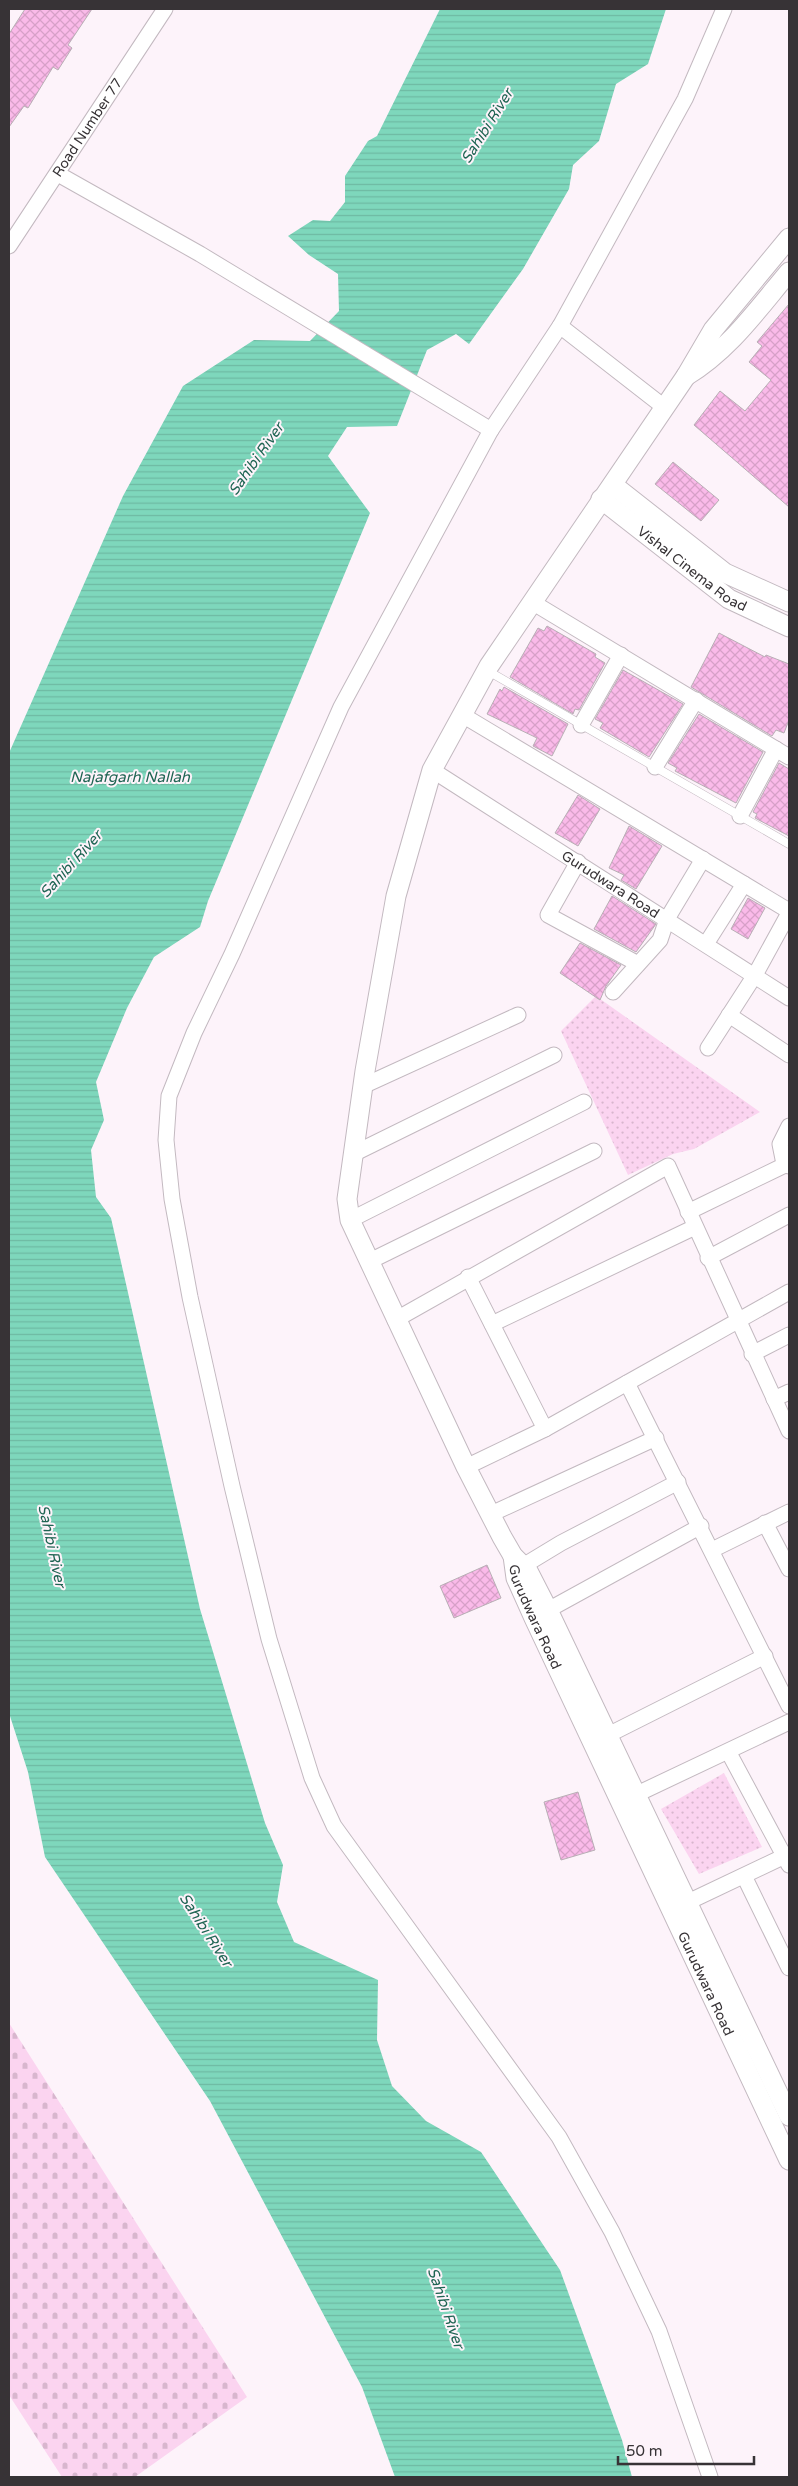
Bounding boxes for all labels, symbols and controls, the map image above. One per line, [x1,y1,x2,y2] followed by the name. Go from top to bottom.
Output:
[49,75,126,180] street label: Road Number 77
[457,84,518,166] water label: Sahibi River
[224,418,289,499] water label: Sahibi River
[634,523,749,615] street label: Vishal Cinema Road
[70,768,191,786] water label: Najafgarh Nallah
[36,825,107,901] water label: Sahibi River
[558,847,663,922] street label: Gurudwara Road
[34,1503,70,1591] water label: Sahibi River
[505,1563,565,1672] street label: Gurudwara Road
[176,1890,238,1972] water label: Sahibi River
[674,1929,737,2038] street label: Gurudwara Road
[424,2265,469,2353] water label: Sahibi River
[618,2434,754,2466] scale bar
[626,2442,663,2460] text: 50 m

